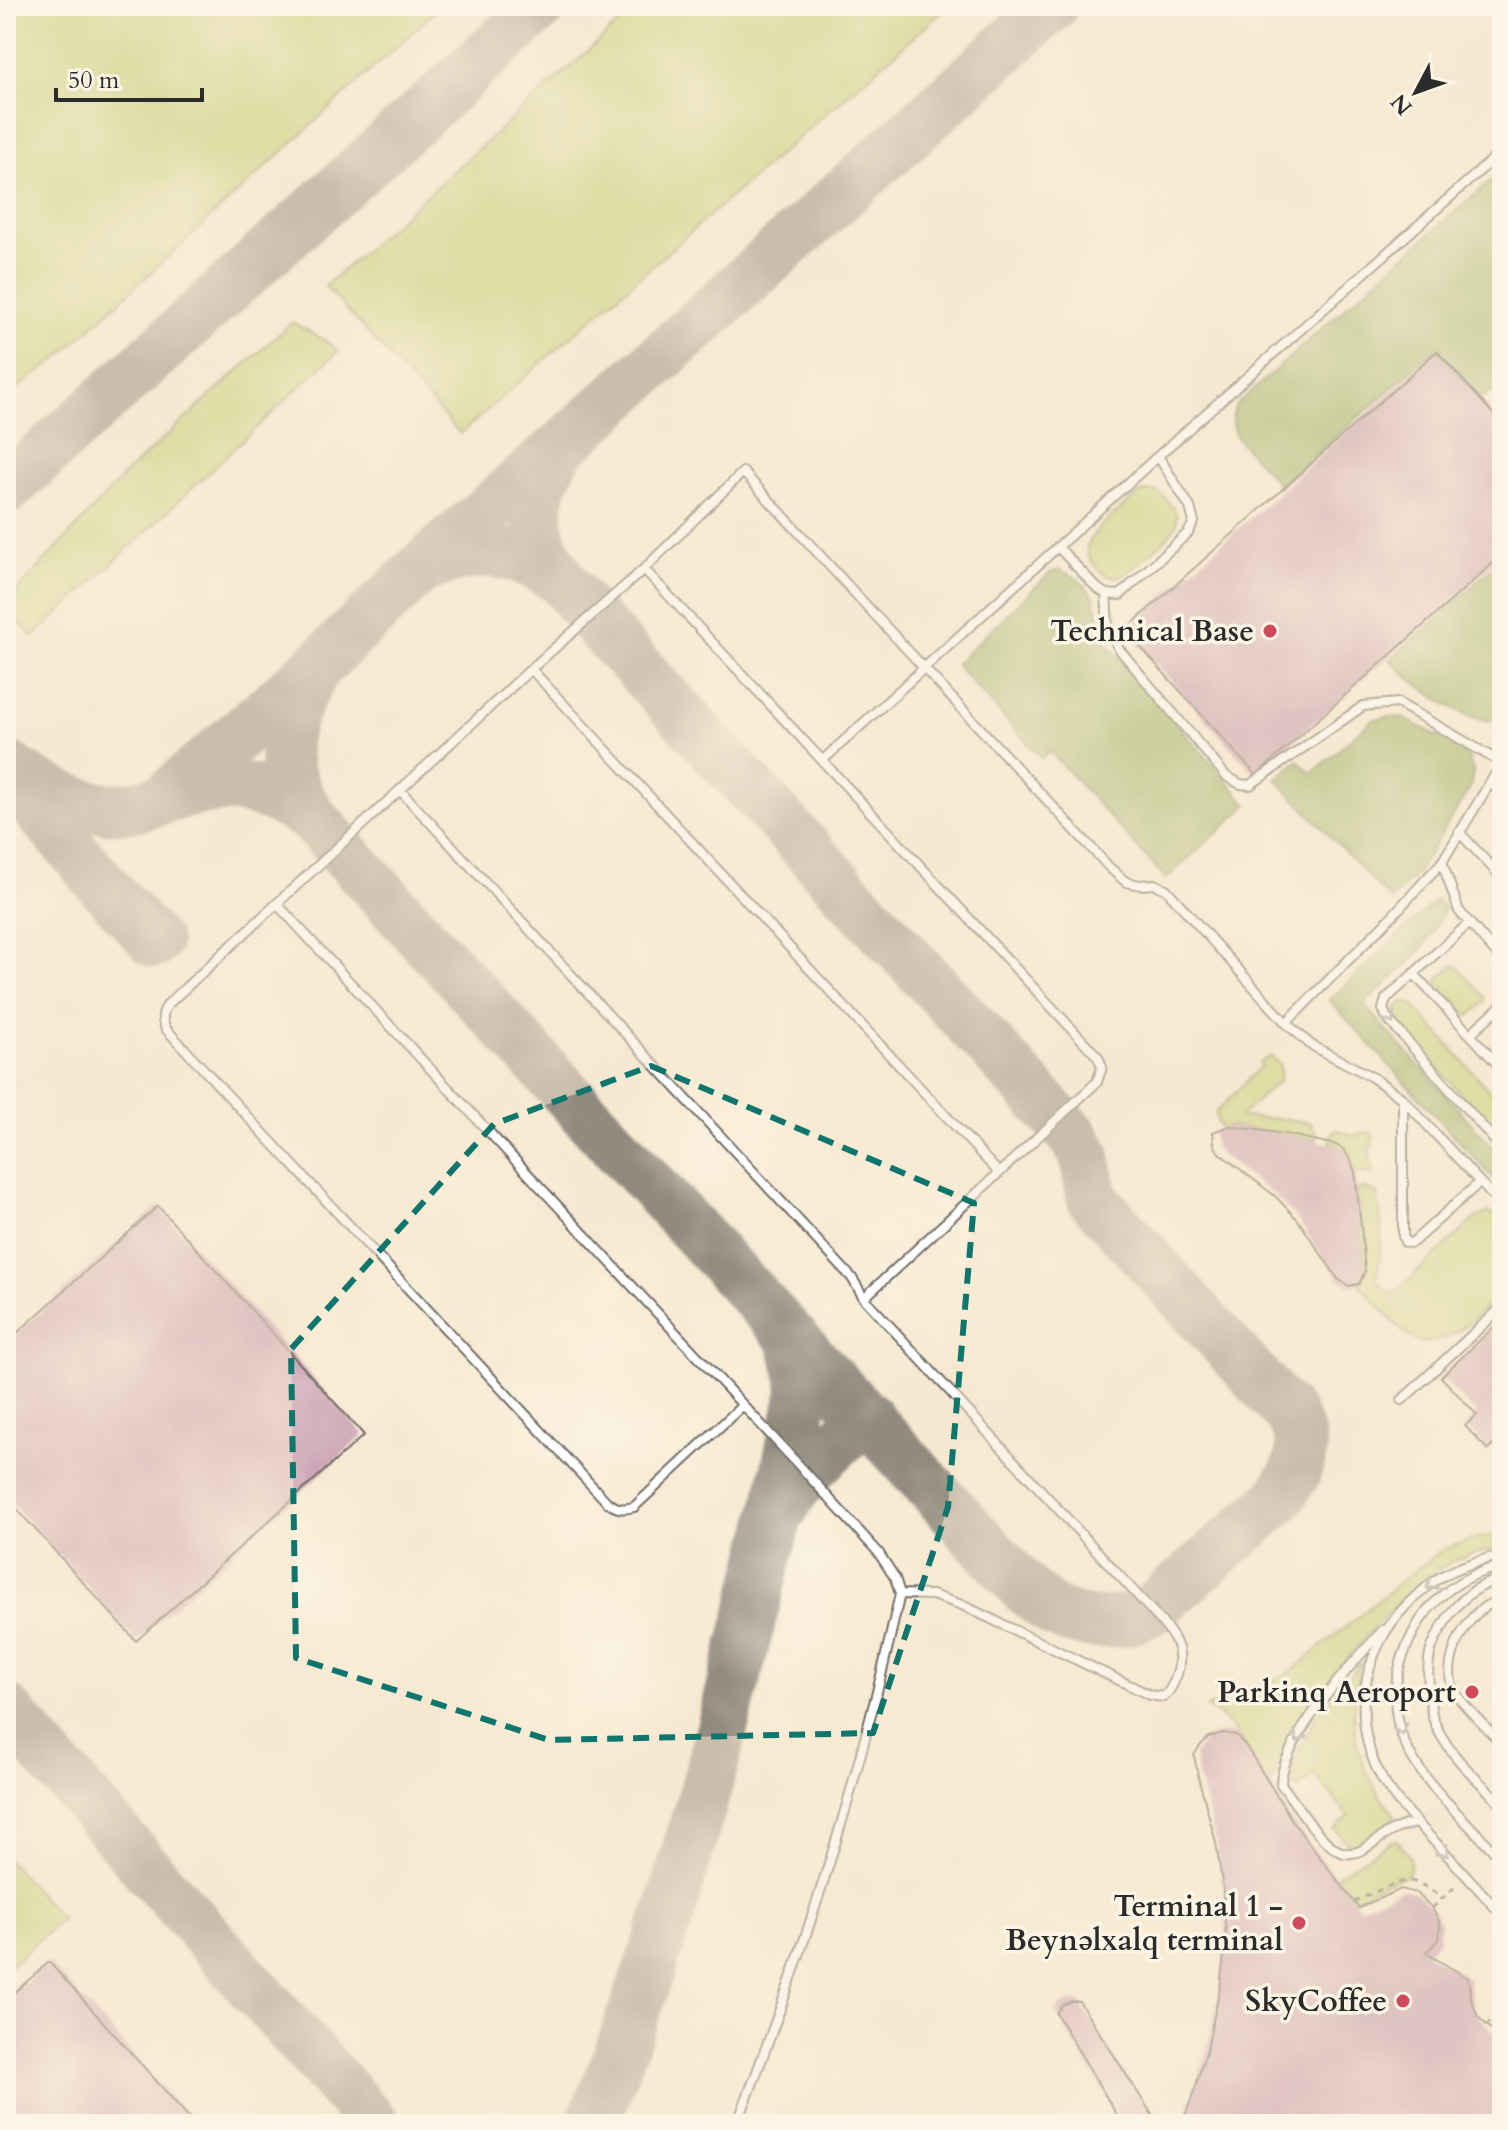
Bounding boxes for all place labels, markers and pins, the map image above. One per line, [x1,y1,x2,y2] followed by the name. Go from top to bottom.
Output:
[1050,611,1254,652] place label: Technical Base
[1261,622,1279,640] marker: Technical Base
[1217,1672,1456,1713] place label: Parkinq Aeroport
[1463,1683,1481,1701] marker: Parkinq Aeroport
[1005,1886,1283,1961] place label: Terminal 1 - Beynəlxalq terminal
[1290,1914,1308,1932] marker: Terminal 1 - Beynəlxalq terminal
[1245,1981,1387,2022] place label: SkyCoffee
[1394,1992,1412,2010] marker: SkyCoffee

